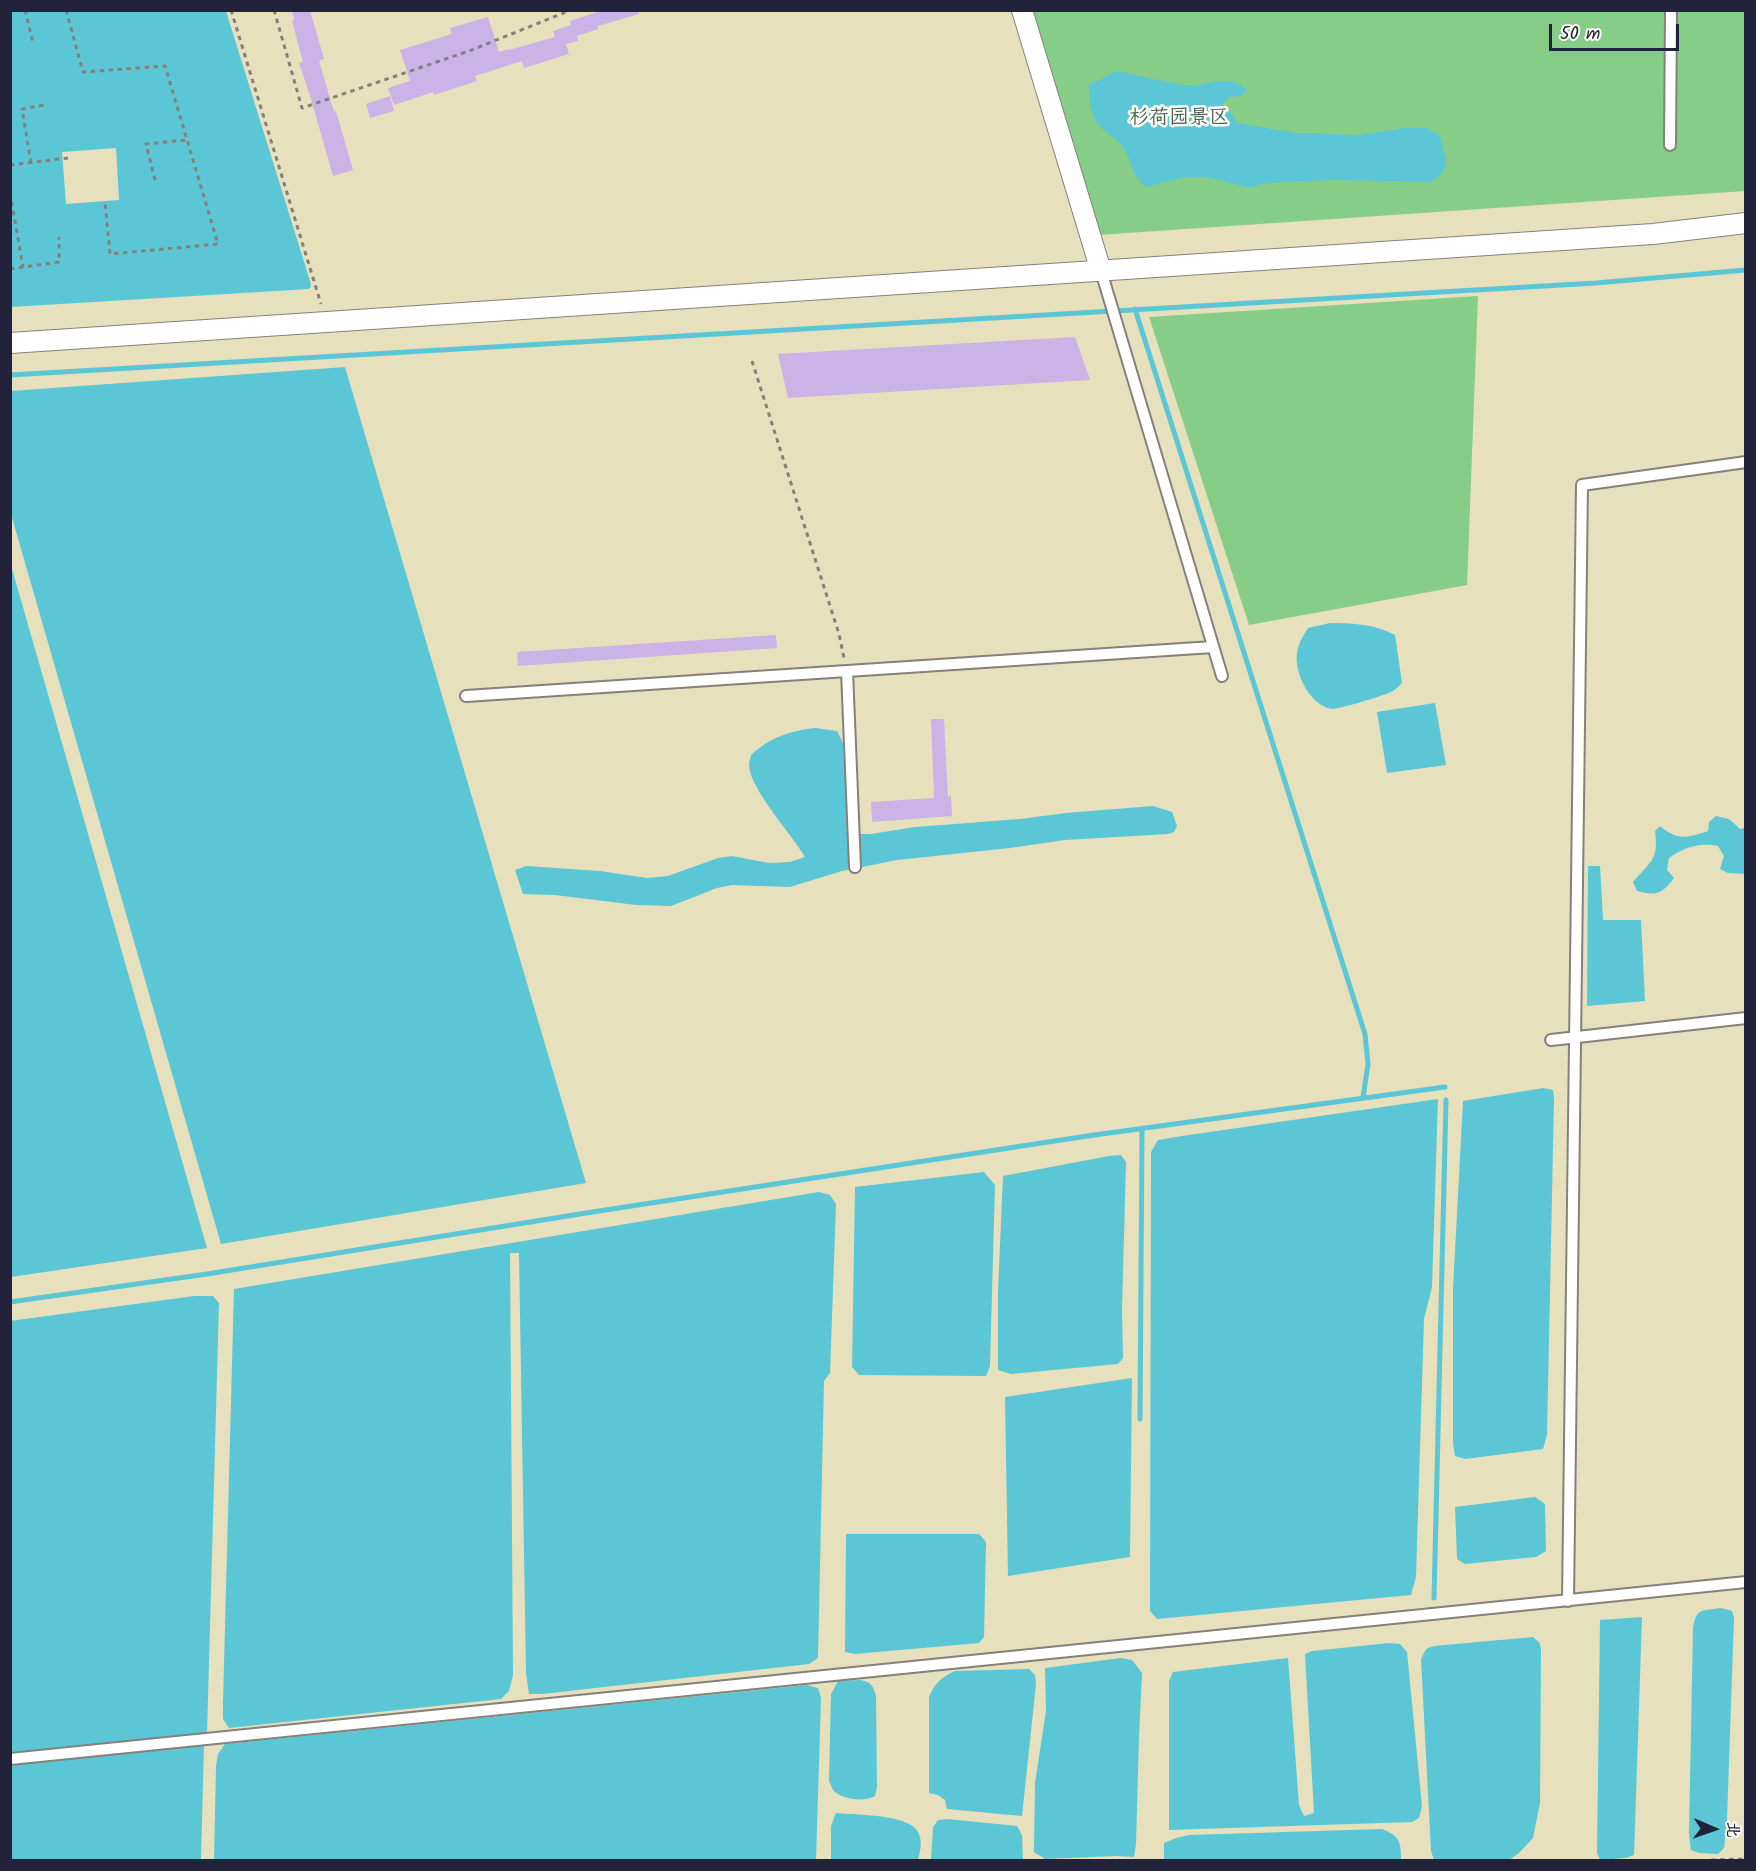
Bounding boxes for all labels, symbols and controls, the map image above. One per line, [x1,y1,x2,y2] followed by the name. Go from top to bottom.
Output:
[1552,12,1682,50] scale bar
[1560,20,1600,49] text: 50 m
[1129,108,1229,132] park label: 杉荷园景区
[1684,1799,1744,1859] north arrow
[1720,1821,1745,1838] text: 北

